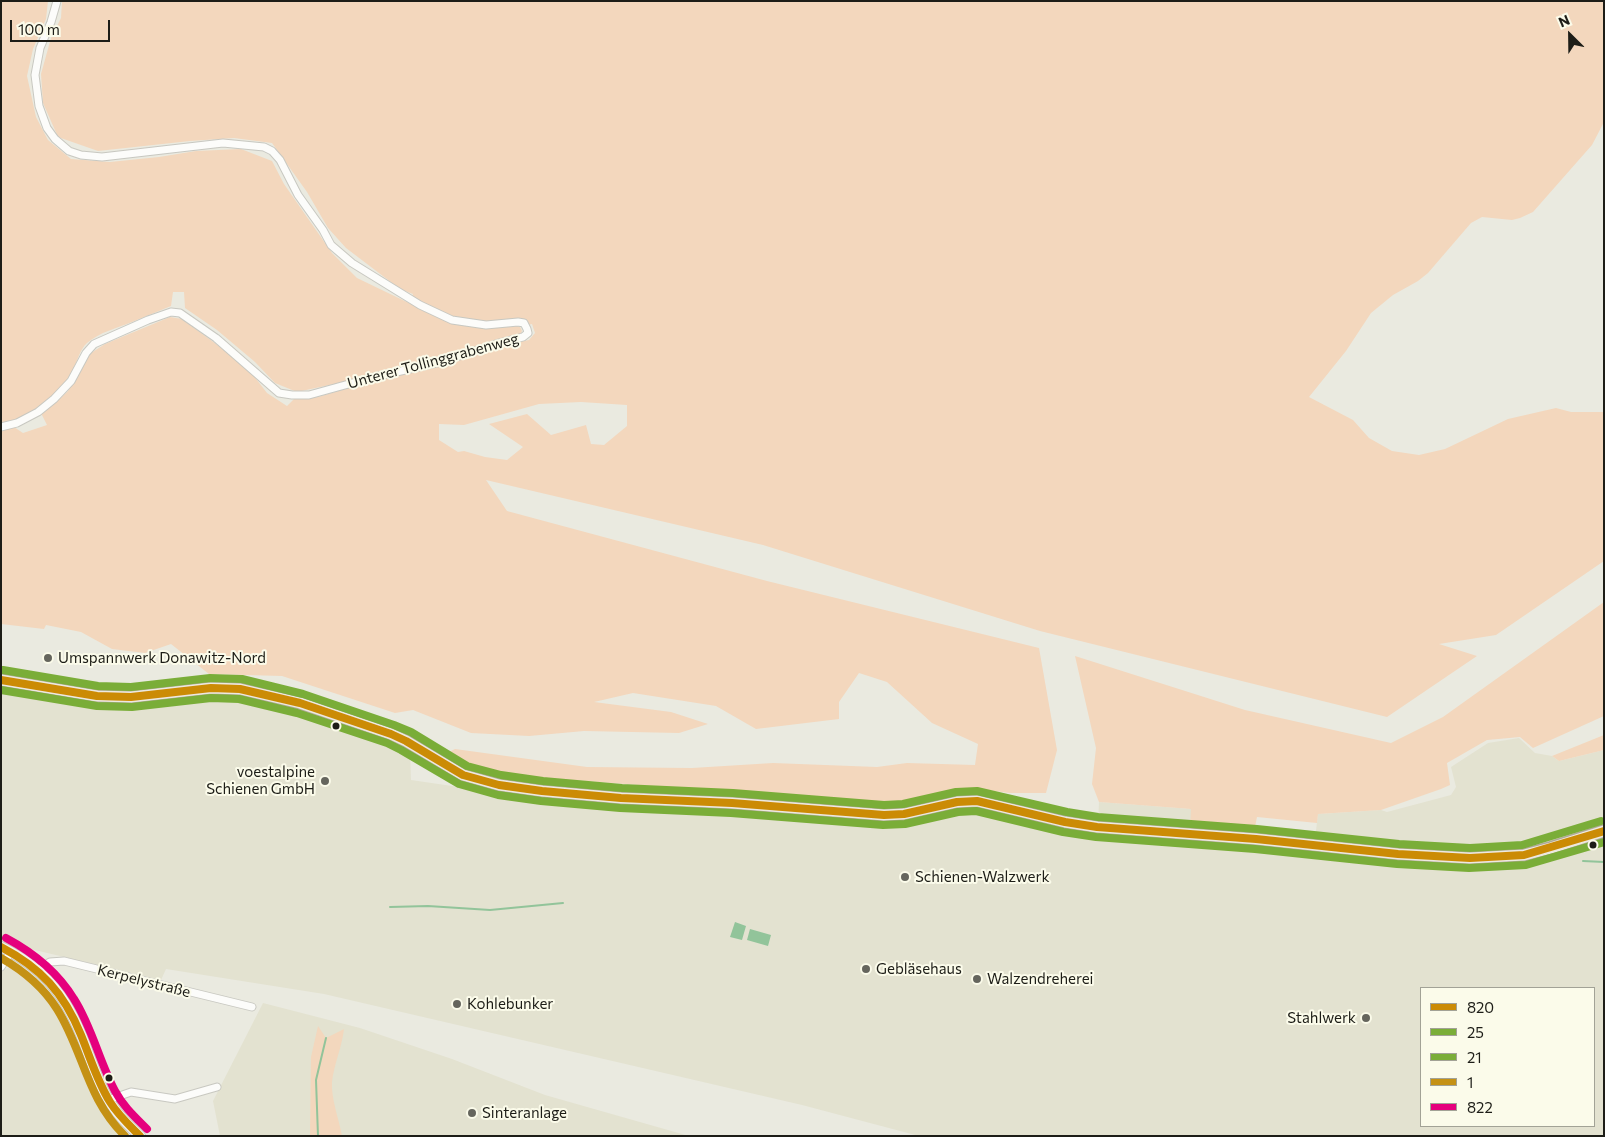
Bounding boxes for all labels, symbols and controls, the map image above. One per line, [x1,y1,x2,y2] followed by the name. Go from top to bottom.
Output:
[12,10,112,42] scale bar
[1545,10,1595,60] north arrow
[1556,11,1572,31] text: N
[18,20,60,38] text: 100 m
[345,329,521,393] street label: Unterer Tollinggrabenweg
[58,649,266,667] place label: Umspannwerk Donawitz-Nord
[42,652,54,664] marker: Umspannwerk Donawitz-Nord
[331,721,341,731] unlabelled marker
[206,763,315,798] place label: voestalpine Schienen GmbH
[319,775,331,787] marker: voestalpine Schienen GmbH
[1588,840,1598,850] unlabelled marker
[915,868,1050,886] place label: Schienen-Walzwerk
[899,871,911,883] marker: Schienen-Walzwerk
[876,960,962,978] place label: Gebläsehaus
[96,961,192,1001] street label: Kerpelystraße
[860,963,872,975] marker: Gebläsehaus
[987,970,1093,988] place label: Walzendreherei
[971,973,983,985] marker: Walzendreherei
[1420,987,1595,1127] legend
[467,995,553,1013] place label: Kohlebunker
[451,998,463,1010] marker: Kohlebunker
[1467,998,1494,1016] text: 820
[1287,1009,1356,1027] place label: Stahlwerk
[1360,1012,1372,1024] marker: Stahlwerk
[1467,1023,1484,1041] text: 25
[1467,1048,1482,1066] text: 21
[104,1073,114,1083] unlabelled marker
[1467,1073,1473,1091] text: 1
[1467,1098,1493,1116] text: 822
[482,1104,567,1122] place label: Sinteranlage
[466,1107,478,1119] marker: Sinteranlage

